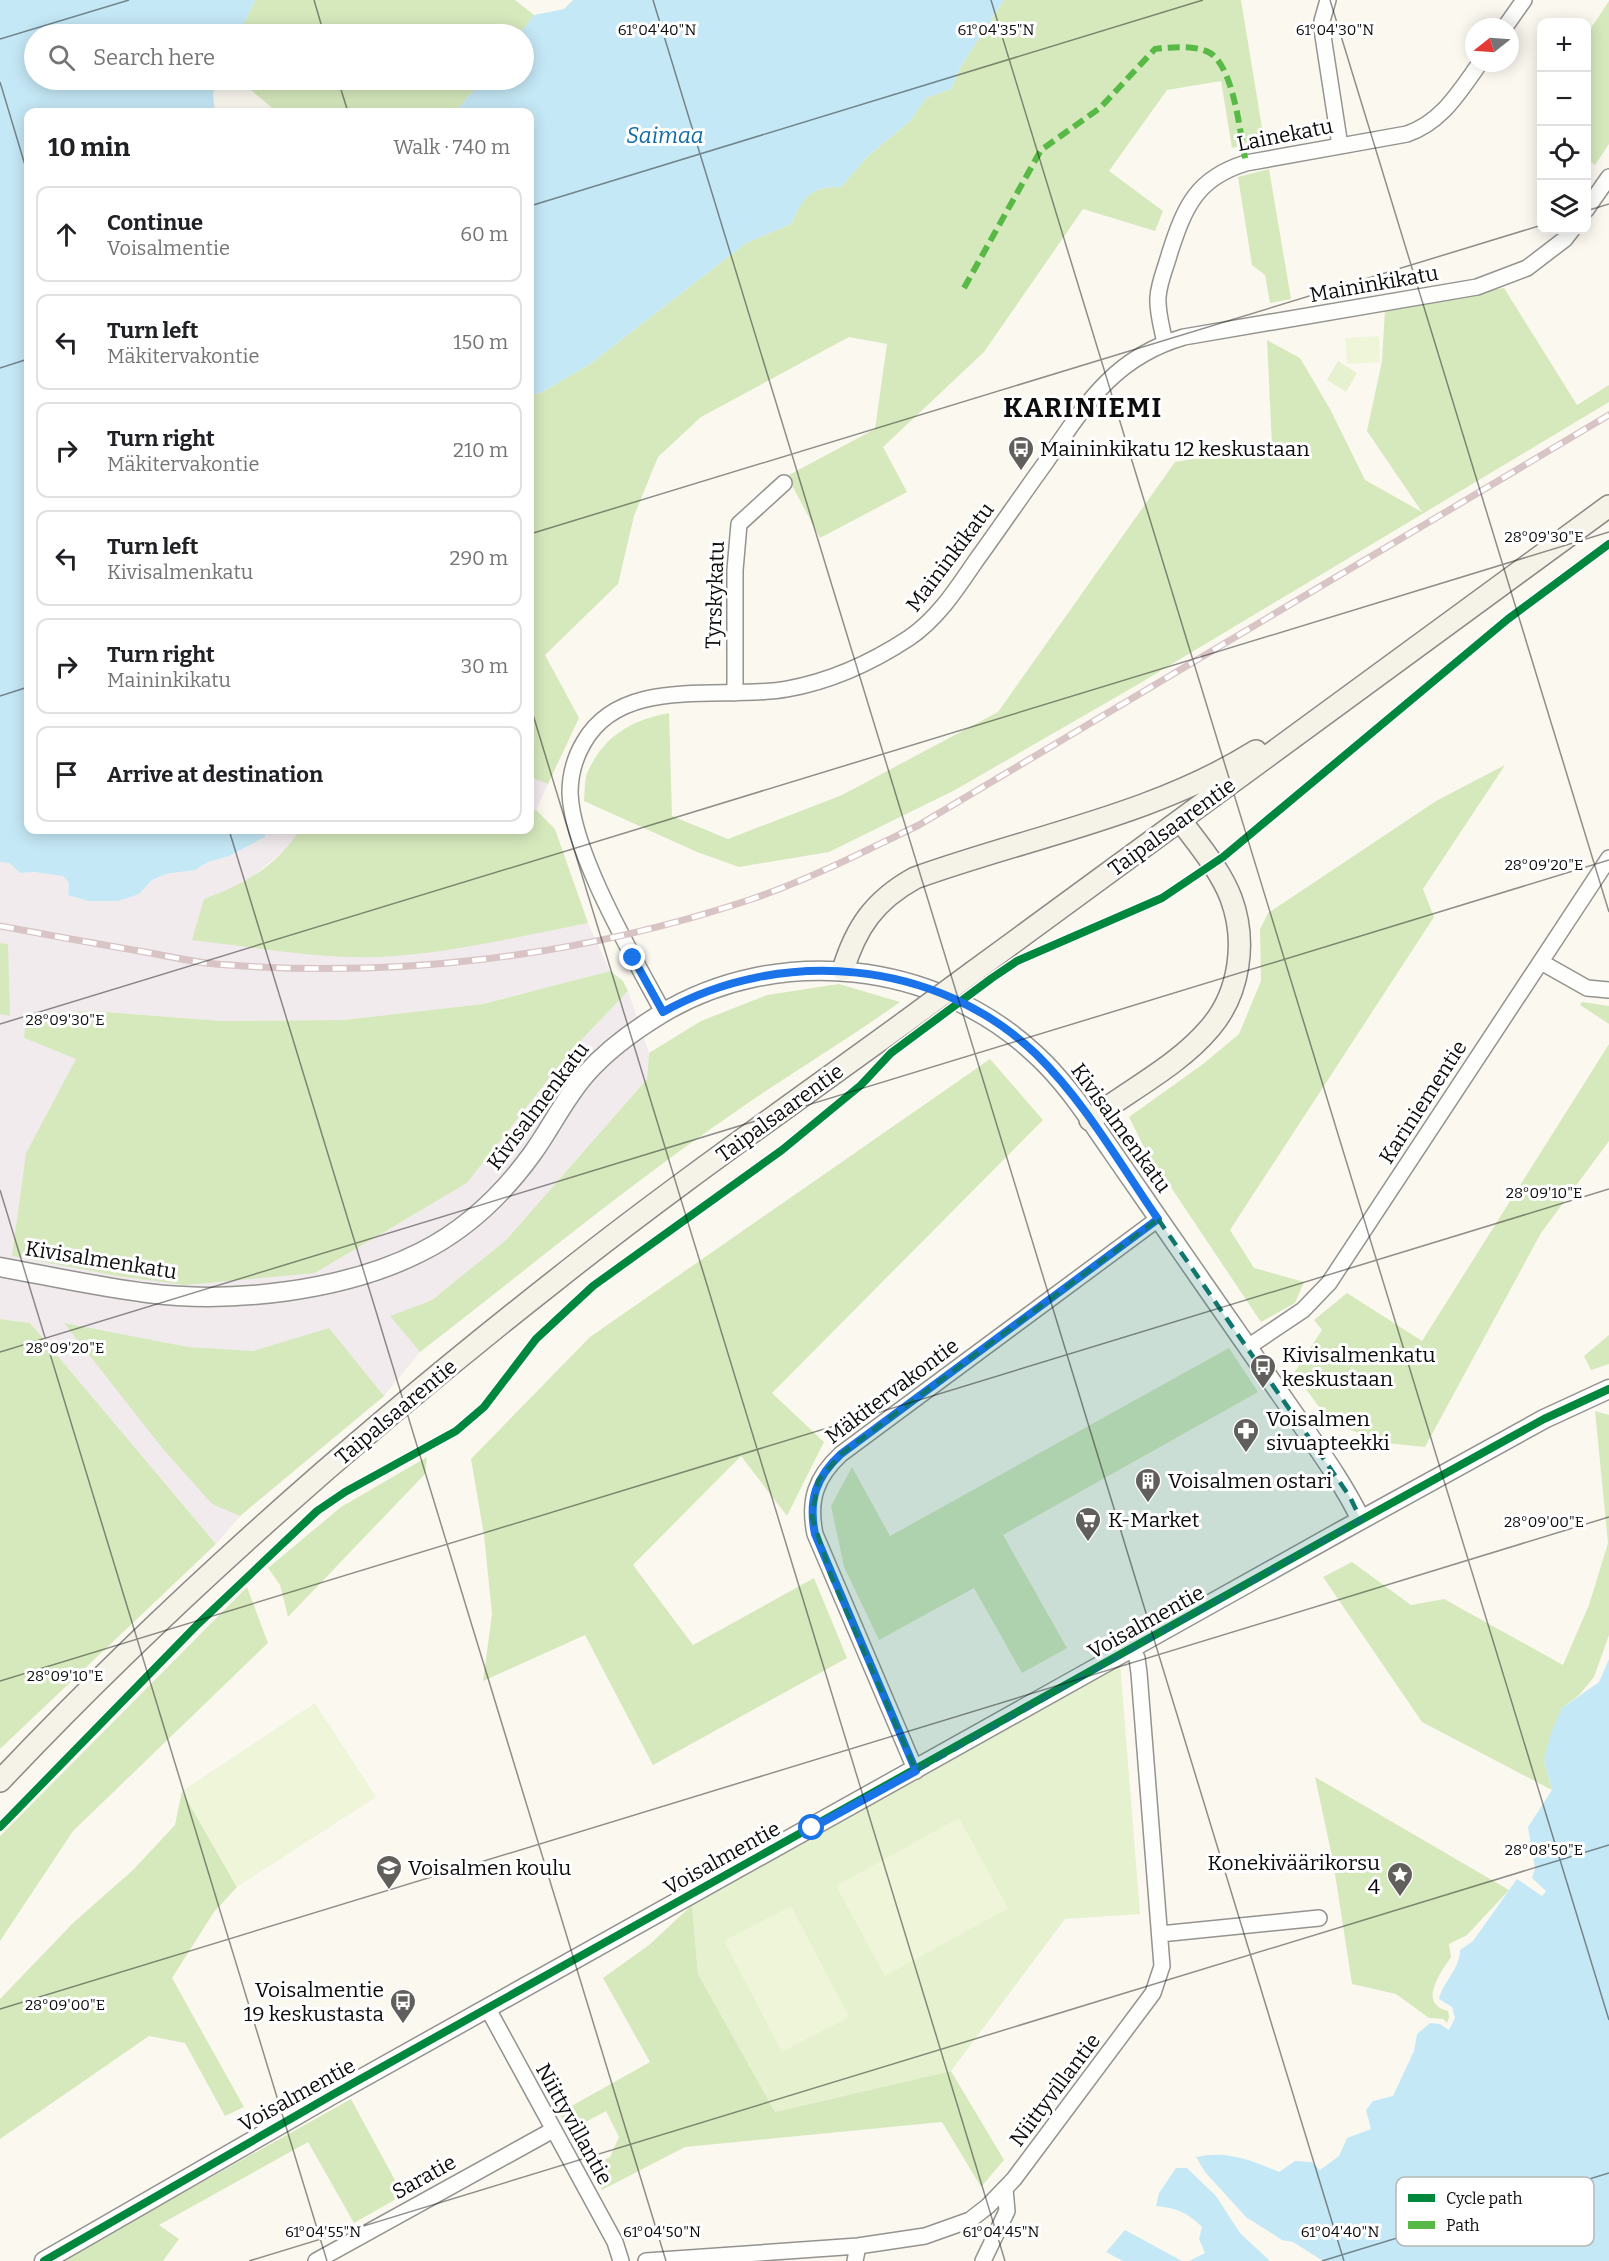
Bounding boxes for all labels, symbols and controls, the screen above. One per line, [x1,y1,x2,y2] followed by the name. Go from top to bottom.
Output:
[1465,18,1519,72] north arrow
[1537,18,1591,234] map controls
[1537,18,1591,72] button: +
[618,21,696,39] text: 61°04'40"N
[958,21,1034,39] text: 61°04'35"N
[1296,21,1374,39] text: 61°04'30"N
[24,24,534,90] search box
[45,41,78,74] icon: search
[93,44,215,71] text: Search here
[1537,72,1591,126] button: −
[1235,113,1335,157] street label: Lainekatu
[626,122,704,149] water label: Saimaa
[1537,126,1591,180] button: locate
[48,132,130,163] text: 10 min
[394,135,510,159] text: Walk · 740 m
[1537,180,1591,234] button: layers
[107,209,203,236] text: Continue
[50,218,83,251] icon: ahead
[460,222,508,246] text: 60 m
[107,236,230,260] text: Voisalmentie
[1308,260,1440,308] street label: Maininkikatu
[107,317,199,344] text: Turn left
[50,326,83,359] icon: left
[453,330,508,354] text: 150 m
[107,344,259,368] text: Mäkitervakontie
[1003,392,1163,424] district label: KARINIEMI
[107,425,215,452] text: Turn right
[50,434,83,467] icon: right
[1006,434,1036,472] bus stop icon: Maininkikatu 12 keskustaan
[1040,436,1310,462] place label: Maininkikatu 12 keskustaan
[453,438,508,462] text: 210 m
[107,452,259,476] text: Mäkitervakontie
[900,497,1000,617] street label: Maininkikatu
[1504,528,1584,546] text: 28°09'30"E
[107,533,199,560] text: Turn left
[700,540,730,650] street label: Tyrskykatu
[50,542,83,575] icon: left
[450,546,508,570] text: 290 m
[107,560,253,584] text: Kivisalmenkatu
[107,641,215,668] text: Turn right
[50,650,83,683] icon: right
[461,654,508,678] text: 30 m
[107,668,231,692] text: Maininkikatu
[50,758,83,791] icon: arrive
[107,761,323,788] text: Arrive at destination
[1103,772,1241,882] street label: Taipalsaarentie
[1505,856,1583,874] text: 28°09'20"E
[619,944,645,970] route end
[25,1011,105,1029] text: 28°09'30"E
[1373,1035,1473,1169] street label: Kariniementie
[481,1037,595,1175] street label: Kivisalmenkatu
[711,1058,849,1168] street label: Taipalsaarentie
[1065,1058,1177,1198] street label: Kivisalmenkatu
[1506,1184,1582,1202] text: 28°09'10"E
[23,1235,179,1285] street label: Kivisalmenkatu
[820,1332,964,1450] street label: Mäkitervakontie
[26,1339,104,1357] text: 28°09'20"E
[1282,1342,1435,1392] place label: Kivisalmenkatu keskustaan
[1248,1352,1278,1390] bus stop icon: Kivisalmenkatu keskustaan
[330,1354,462,1470] street label: Taipalsaarentie
[1266,1406,1390,1456] place label: Voisalmen sivuapteekki
[1231,1416,1261,1454] pharmacy icon: Voisalmen sivuapteekki
[1133,1466,1163,1504] building icon: Voisalmen ostari
[1168,1468,1332,1494] place label: Voisalmen ostari
[1073,1505,1103,1543] supermarket icon: K-Market
[1108,1507,1200,1533] place label: K-Market
[1504,1513,1584,1531] text: 28°09'00"E
[1083,1579,1209,1665] street label: Voisalmentie
[27,1667,103,1685] text: 28°09'10"E
[798,1814,824,1840] route start
[659,1815,785,1901] street label: Voisalmentie
[1505,1841,1583,1859] text: 28°08'50"E
[1208,1850,1380,1900] place label: Konekiväärikorsu 4
[374,1853,404,1891] school or university icon: Voisalmen koulu
[408,1855,571,1881] place label: Voisalmen koulu
[1385,1860,1415,1898] place icon: Konekiväärikorsu 4
[244,1977,385,2027] place label: Voisalmentie 19 keskustasta
[388,1987,418,2025] bus stop icon: Voisalmentie 19 keskustasta
[25,1996,105,2014] text: 28°09'00"E
[1004,2028,1106,2152] street label: Niittyvillantie
[234,2052,360,2138] street label: Voisalmentie
[530,2059,618,2189] street label: Niittyvillantie
[387,2149,461,2205] street label: Saratie
[1396,2177,1594,2246] legend
[1446,2189,1522,2208] text: Cycle path
[1446,2216,1480,2235] text: Path
[285,2223,361,2241] text: 61°04'55"N
[623,2223,701,2241] text: 61°04'50"N
[963,2223,1040,2241] text: 61°04'45"N
[1301,2223,1379,2241] text: 61°04'40"N

